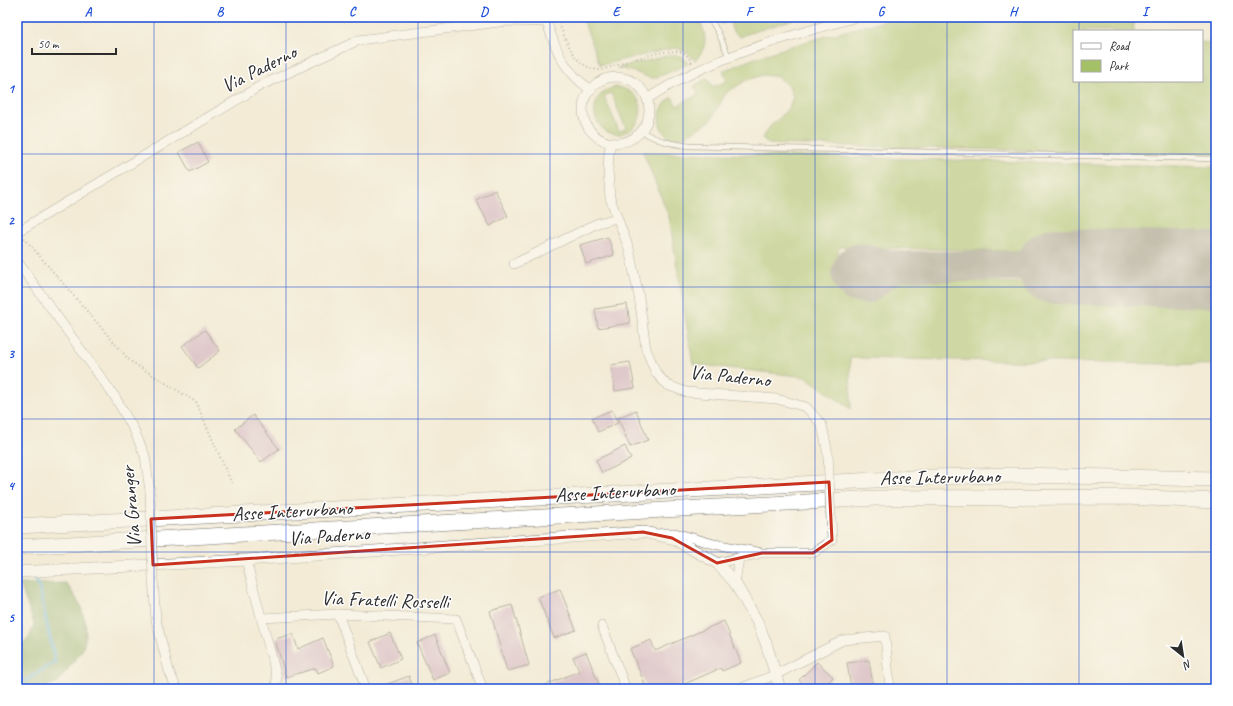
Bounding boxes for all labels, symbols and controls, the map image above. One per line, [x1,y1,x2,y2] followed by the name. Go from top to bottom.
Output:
[85,4,93,20] text: A
[217,4,225,20] text: B
[349,4,357,20] text: C
[480,4,489,20] text: D
[613,4,622,20] text: E
[746,4,755,20] text: F
[878,4,886,20] text: G
[1009,4,1019,20] text: H
[1142,4,1151,20] text: I
[32,30,116,56] scale bar
[1073,30,1203,82] legend
[38,36,60,52] text: 50 m
[1109,38,1131,54] text: Road
[217,39,302,98] street label: Via Paderno
[1109,58,1130,74] text: Park
[8,81,16,97] text: 1
[8,213,15,229] text: 2
[8,346,15,362] text: 3
[689,359,773,393] street label: Via Paderno
[115,463,147,549] street label: Via Granger
[880,463,1002,491] street label: Asse Interurbano
[554,476,678,508] street label: Asse Interurbano
[8,478,16,494] text: 4
[231,495,355,527] street label: Asse Interurbano
[288,521,372,551] street label: Via Paderno
[321,585,452,615] street label: Via Fratelli Rosselli
[8,610,15,626] text: 5
[1163,636,1203,676] north arrow
[1180,657,1194,674] text: N

